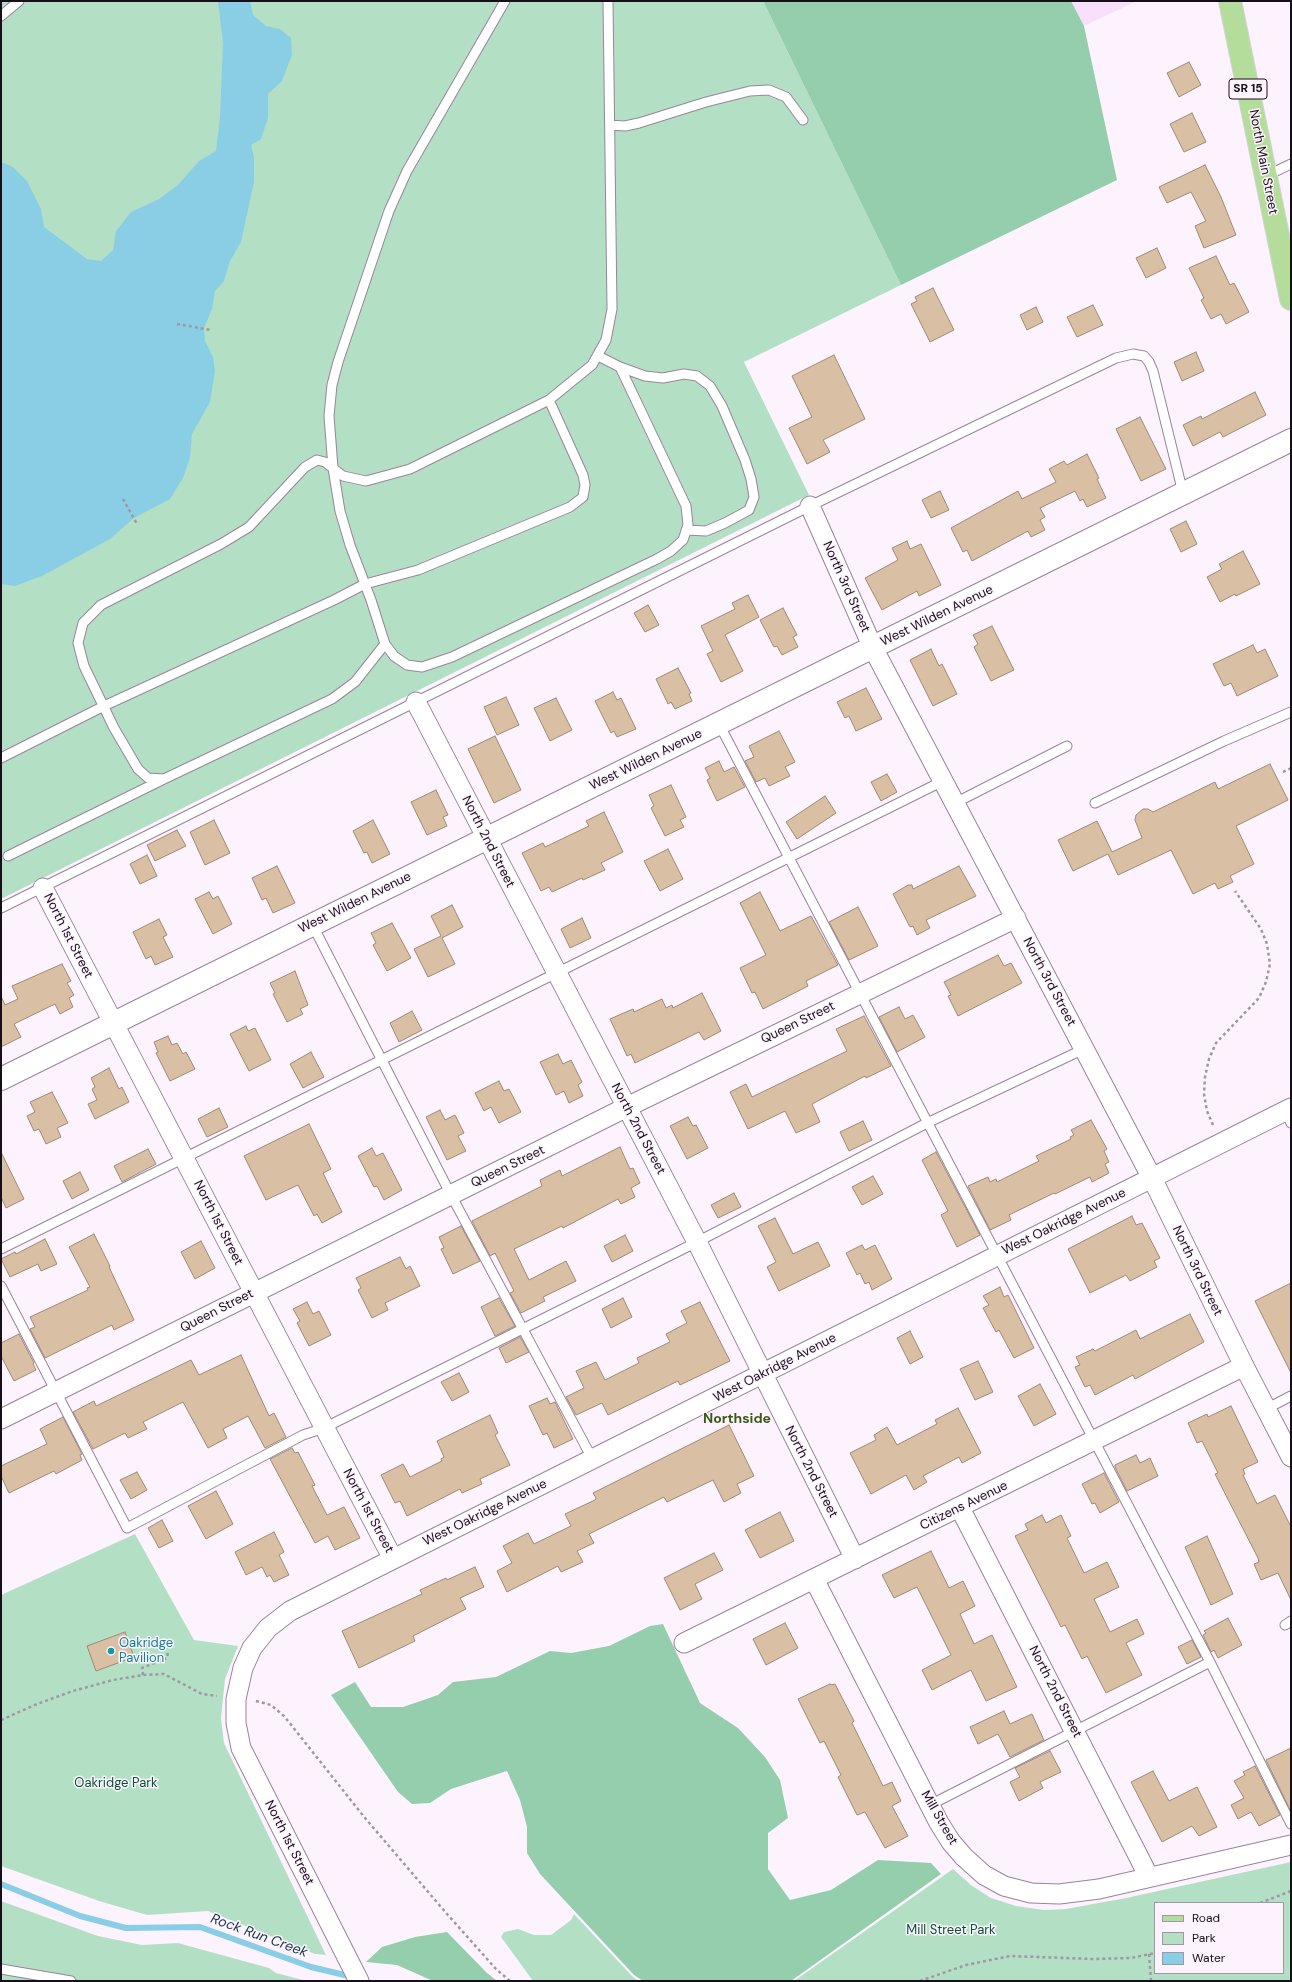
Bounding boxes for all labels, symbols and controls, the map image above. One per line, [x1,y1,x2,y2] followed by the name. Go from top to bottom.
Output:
[1229,79,1267,99] road number: SR 15
[1245,108,1281,216] street label: North Main Street
[819,539,873,635] street label: North 3rd Street
[878,582,996,650] street label: West Wilden Avenue
[587,726,705,794] street label: West Wilden Avenue
[458,793,518,891] street label: North 2nd Street
[296,869,414,937] street label: West Wilden Avenue
[40,891,96,981] street label: North 1st Street
[1019,935,1079,1029] street label: North 3rd Street
[759,998,837,1048] street label: Queen Street
[607,1081,669,1177] street label: North 2nd Street
[469,1142,547,1192] street label: Queen Street
[190,1178,246,1268] street label: North 1st Street
[1000,1185,1128,1259] street label: West Oakridge Avenue
[1168,1223,1226,1319] street label: North 3rd Street
[178,1286,256,1336] street label: Queen Street
[711,1330,839,1406] street label: West Oakridge Avenue
[703,1411,771,1427] district label: Northside
[781,1423,841,1521] street label: North 2nd Street
[339,1466,397,1556] street label: North 1st Street
[421,1476,549,1550] street label: West Oakridge Avenue
[918,1478,1010,1534] street label: Citizens Avenue
[119,1636,173,1667] place label: Oakridge Pavilion
[1025,1643,1085,1741] street label: North 2nd Street
[106,1646,116,1656] marker: Oakridge Pavilion
[74,1776,158,1792] park label: Oakridge Park
[917,1788,961,1848] street label: Mill Street
[261,1798,317,1888] street label: North 1st Street
[1154,1902,1284,1974] legend
[1192,1910,1220,1926] text: Road
[208,1911,310,1961] water label: Rock Run Creek
[906,1923,996,1939] park label: Mill Street Park
[1192,1930,1216,1946] text: Park
[1192,1950,1225,1966] text: Water

